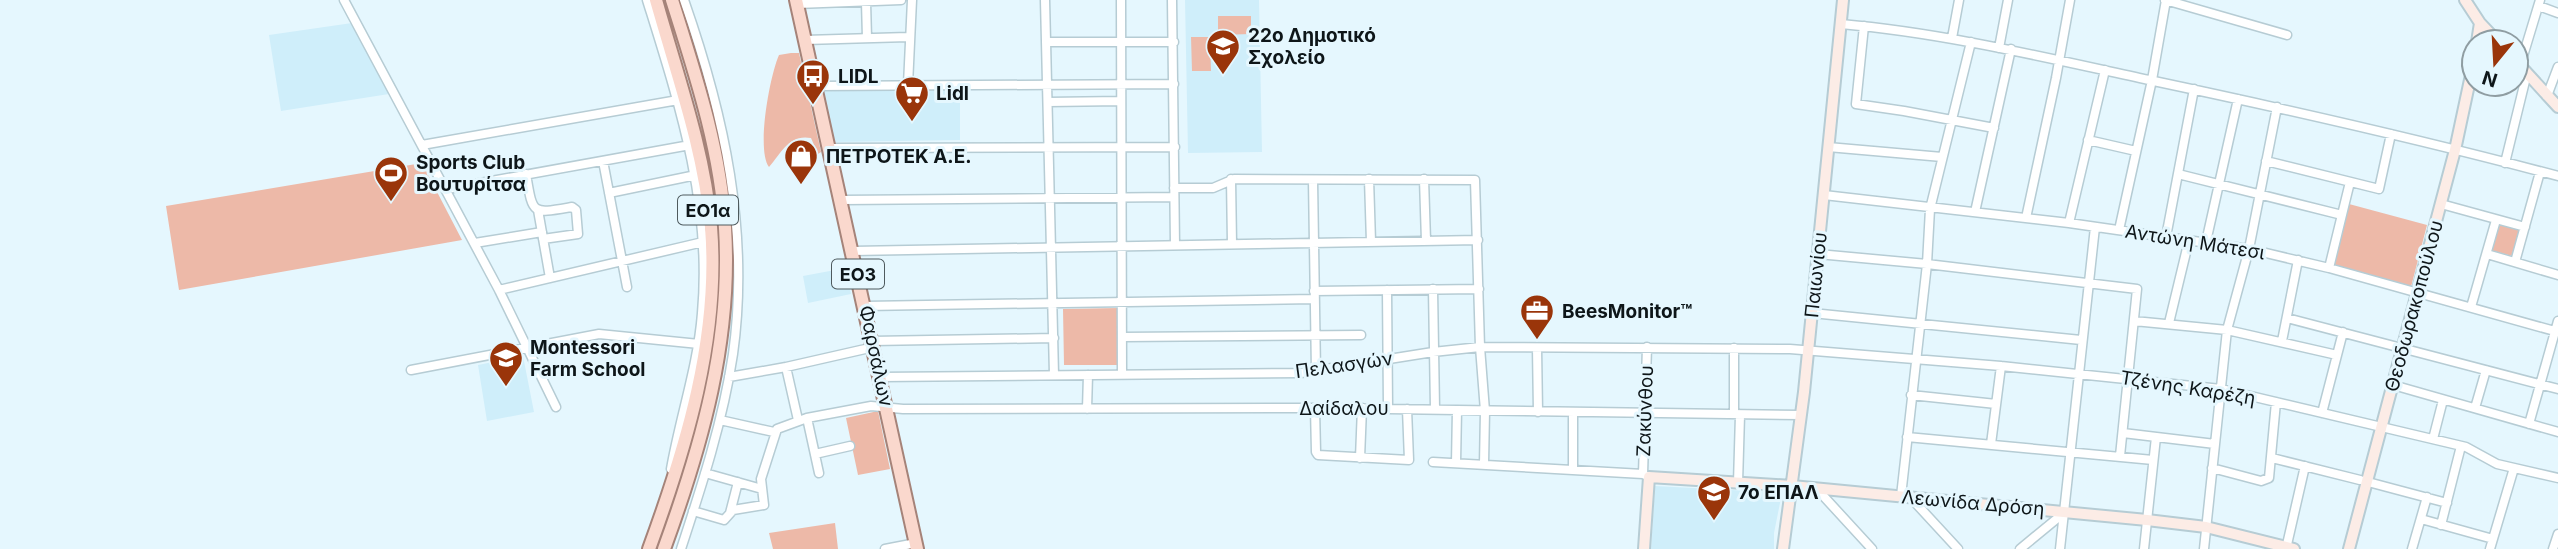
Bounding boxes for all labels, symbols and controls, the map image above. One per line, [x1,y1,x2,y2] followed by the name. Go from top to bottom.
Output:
[1248,24,1376,69] place label: 22ο Δημοτικό Σχολείο
[1204,27,1242,76] school or university icon: 22ο Δημοτικό Σχολείο
[2460,28,2530,98] north arrow
[794,57,832,106] bus stop icon: LIDL
[838,65,879,88] place label: LIDL
[2479,66,2500,92] text: N
[893,74,931,123] supermarket icon: Lidl
[936,82,969,105] place label: Lidl
[782,137,820,186] shop icon: ΠΕΤΡΟΤΕΚ Α.Ε.
[826,145,972,168] place label: ΠΕΤΡΟΤΕΚ Α.Ε.
[416,151,526,196] place label: Sports Club Βουτυρίτσα
[372,154,410,203] sports icon: Sports Club Βουτυρίτσα
[678,196,738,224] road number: ΕΟ1α
[2380,218,2448,394] street label: Θεοδωρακοπούλου
[2124,220,2266,264] street label: Αντώνη Μάτεσι
[1800,231,1832,319] street label: Παιωνίου
[832,260,884,288] road number: ΕΟ3
[1518,292,1556,341] office icon: BeesMonitor™
[1562,300,1693,323] place label: BeesMonitor™
[854,303,898,409] street label: Φαρσάλων
[530,336,645,381] place label: Montessori Farm School
[487,339,525,388] school or university icon: Montessori Farm School
[1294,347,1394,383] street label: Πελασγών
[1632,365,1658,457] street label: Ζακύνθου
[2119,366,2257,410] street label: Τζένης Καρέζη
[1299,397,1389,420] street label: Δαίδαλου
[1695,473,1733,522] school or university icon: 7ο ΕΠΑΛ
[1738,481,1819,504] place label: 7ο ΕΠΑΛ
[1901,485,2045,521] street label: Λεωνίδα Δρόση

